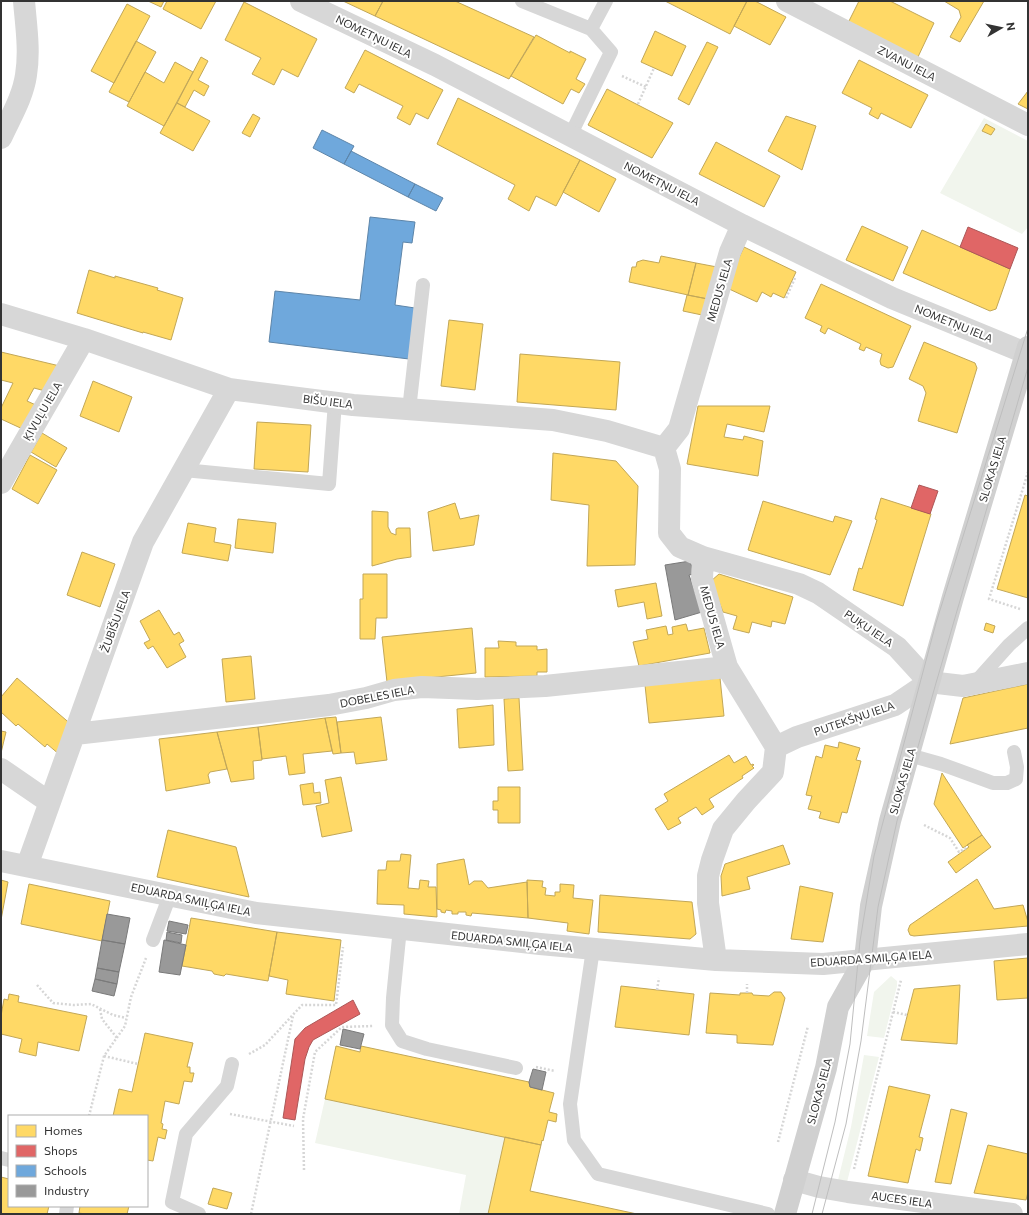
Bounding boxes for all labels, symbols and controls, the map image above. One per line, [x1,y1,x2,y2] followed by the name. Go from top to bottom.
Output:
[981,8,1021,48] north arrow
[333,12,415,62] street label: NOMETŅU IELA
[1004,21,1018,31] text: N
[876,43,939,83] street label: ZVANU IELA
[621,158,702,210] street label: NOMETŅU IELA
[704,256,734,323] street label: MEDUS IELA
[912,301,995,347] street label: NOMETŅU IELA
[20,379,66,444] street label: ĶIVUĻU IELA
[302,390,354,411] street label: BIŠU IELA
[976,434,1008,504] street label: SLOKAS IELA
[698,584,728,651] street label: MEDUS IELA
[97,587,132,654] street label: ŽUBĪŠU IELA
[841,607,896,651] street label: PUĶU IELA
[339,682,416,710] street label: DOBELES IELA
[812,697,897,740] street label: PUTEKŠŅU IELA
[886,746,918,816] street label: SLOKAS IELA
[129,880,252,920] street label: EDUARDA SMIĻĢA IELA
[450,928,574,956] street label: EDUARDA SMIĻĢA IELA
[810,947,933,971] street label: EDUARDA SMIĻĢA IELA
[804,1056,834,1126] street label: SLOKAS IELA
[8,1115,148,1207] legend
[44,1123,82,1137] text: Homes
[44,1143,78,1157] text: Shops
[44,1163,87,1177] text: Schools
[44,1183,89,1197] text: Industry
[871,1188,934,1210] street label: AUCES IELA

